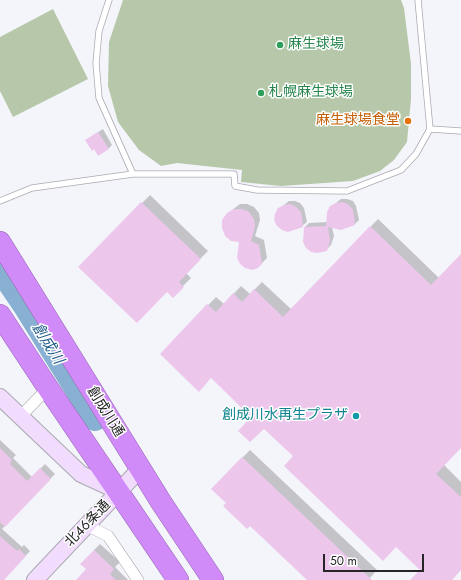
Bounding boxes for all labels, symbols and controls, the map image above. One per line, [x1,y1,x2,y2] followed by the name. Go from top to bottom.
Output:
[288,37,344,53] place label: 麻生球場
[275,40,285,50] marker: 麻生球場
[269,85,353,101] place label: 札幌麻生球場
[256,88,266,98] marker: 札幌麻生球場
[316,113,400,129] place label: 麻生球場食堂
[403,116,413,126] marker: 麻生球場食堂
[27,320,67,368] water label: 創成川
[83,384,127,440] street label: 創成川通
[222,408,348,424] place label: 創成川水再生プラザ
[351,411,361,421] marker: 創成川水再生プラザ
[62,497,114,551] street label: 北46条通
[325,546,426,572] scale bar
[330,552,357,570] text: 50 m

